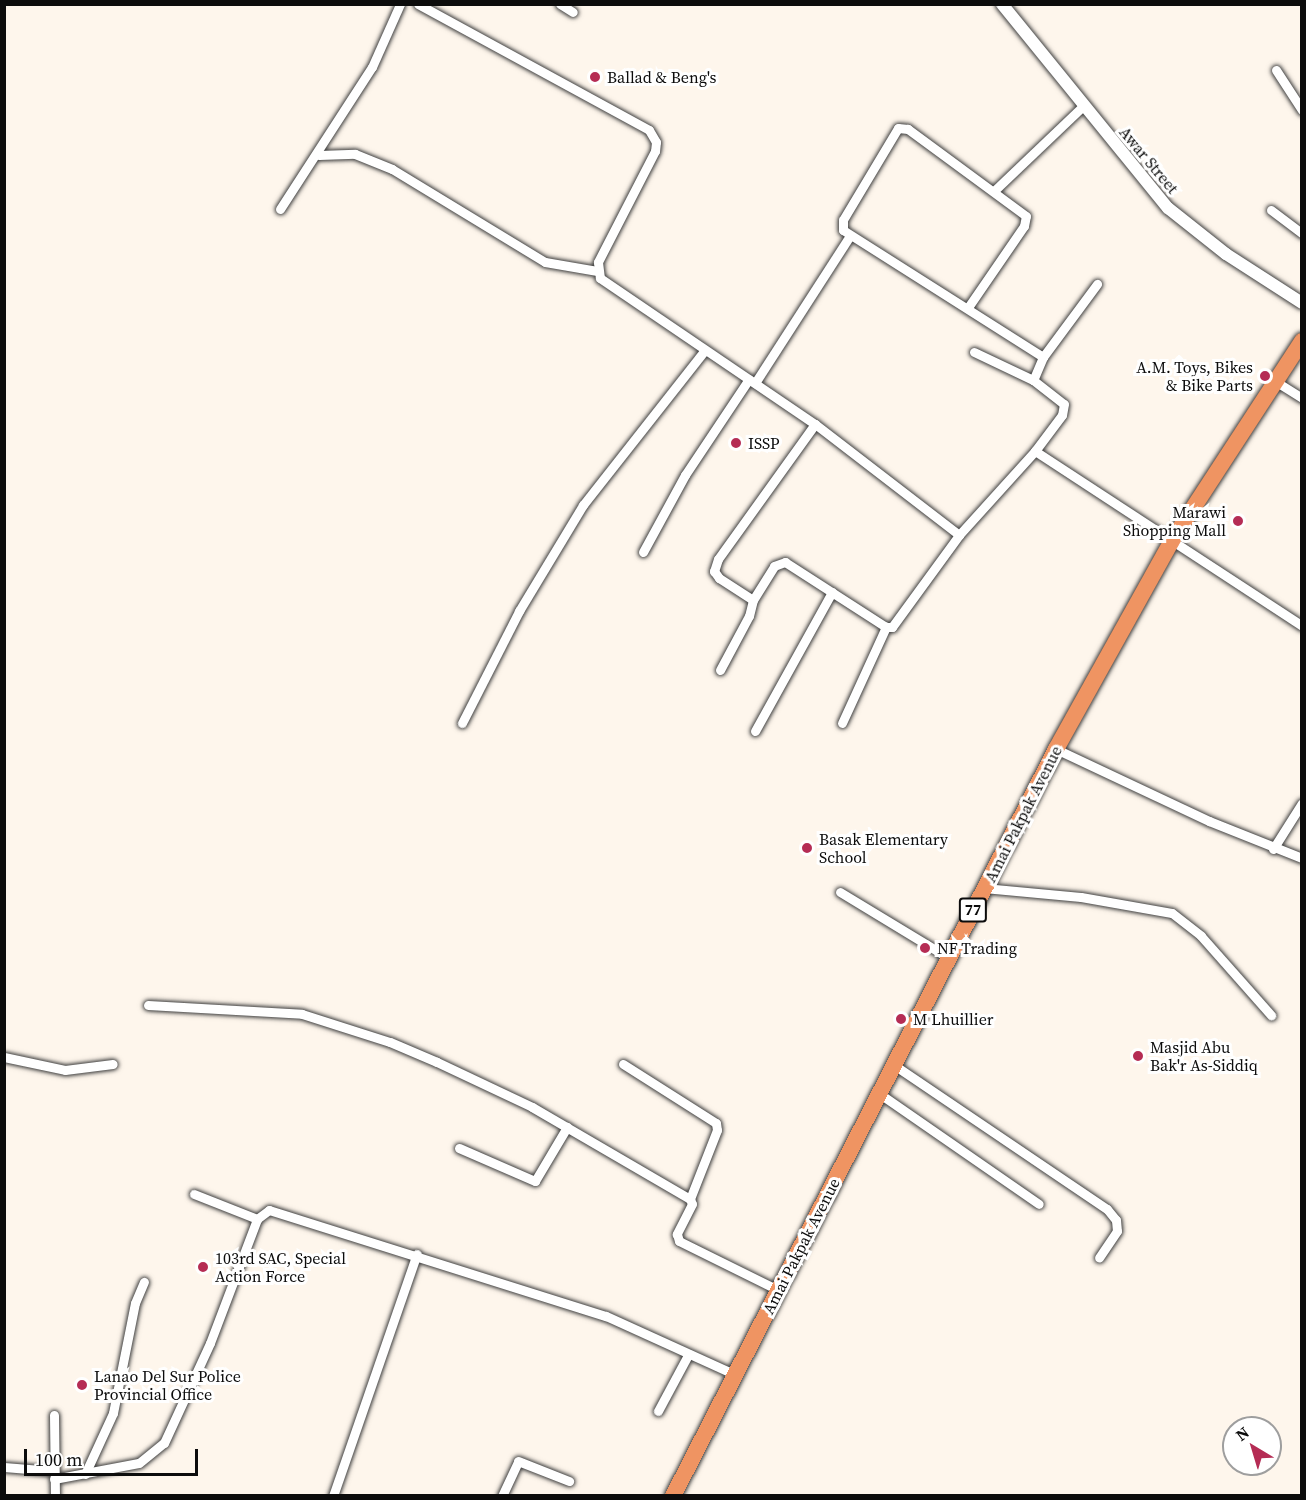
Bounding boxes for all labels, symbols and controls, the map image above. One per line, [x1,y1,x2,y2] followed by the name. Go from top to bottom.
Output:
[607,67,716,87] place label: Ballad & Beng's
[588,70,602,84] marker: Ballad & Beng's
[1115,123,1183,197] street label: Awar Street
[1136,357,1253,395] place label: A.M. Toys, Bikes & Bike Parts
[1258,369,1272,383] marker: A.M. Toys, Bikes & Bike Parts
[748,433,779,453] place label: ISSP
[729,436,743,450] marker: ISSP
[1123,502,1226,540] place label: Marawi Shopping Mall
[1231,514,1245,528] marker: Marawi Shopping Mall
[980,743,1066,885] street label: Amai Pakpak Avenue
[819,829,948,867] place label: Basak Elementary School
[800,841,814,855] marker: Basak Elementary School
[958,898,988,922] road number: 77
[937,938,1017,958] place label: NF Trading
[918,941,932,955] marker: NF Trading
[913,1009,994,1029] place label: M Lhuillier
[894,1012,908,1026] marker: M Lhuillier
[1150,1037,1258,1075] place label: Masjid Abu Bak'r As-Siddiq
[1131,1049,1145,1063] marker: Masjid Abu Bak'r As-Siddiq
[758,1175,844,1317] street label: Amai Pakpak Avenue
[215,1248,346,1286] place label: 103rd SAC, Special Action Force
[196,1260,210,1274] marker: 103rd SAC, Special Action Force
[94,1366,241,1404] place label: Lanao Del Sur Police Provincial Office
[75,1378,89,1392] marker: Lanao Del Sur Police Provincial Office
[1222,1416,1282,1476] north arrow
[1231,1421,1254,1446] text: N
[27,1437,201,1475] scale bar
[35,1447,82,1472] text: 100 m

